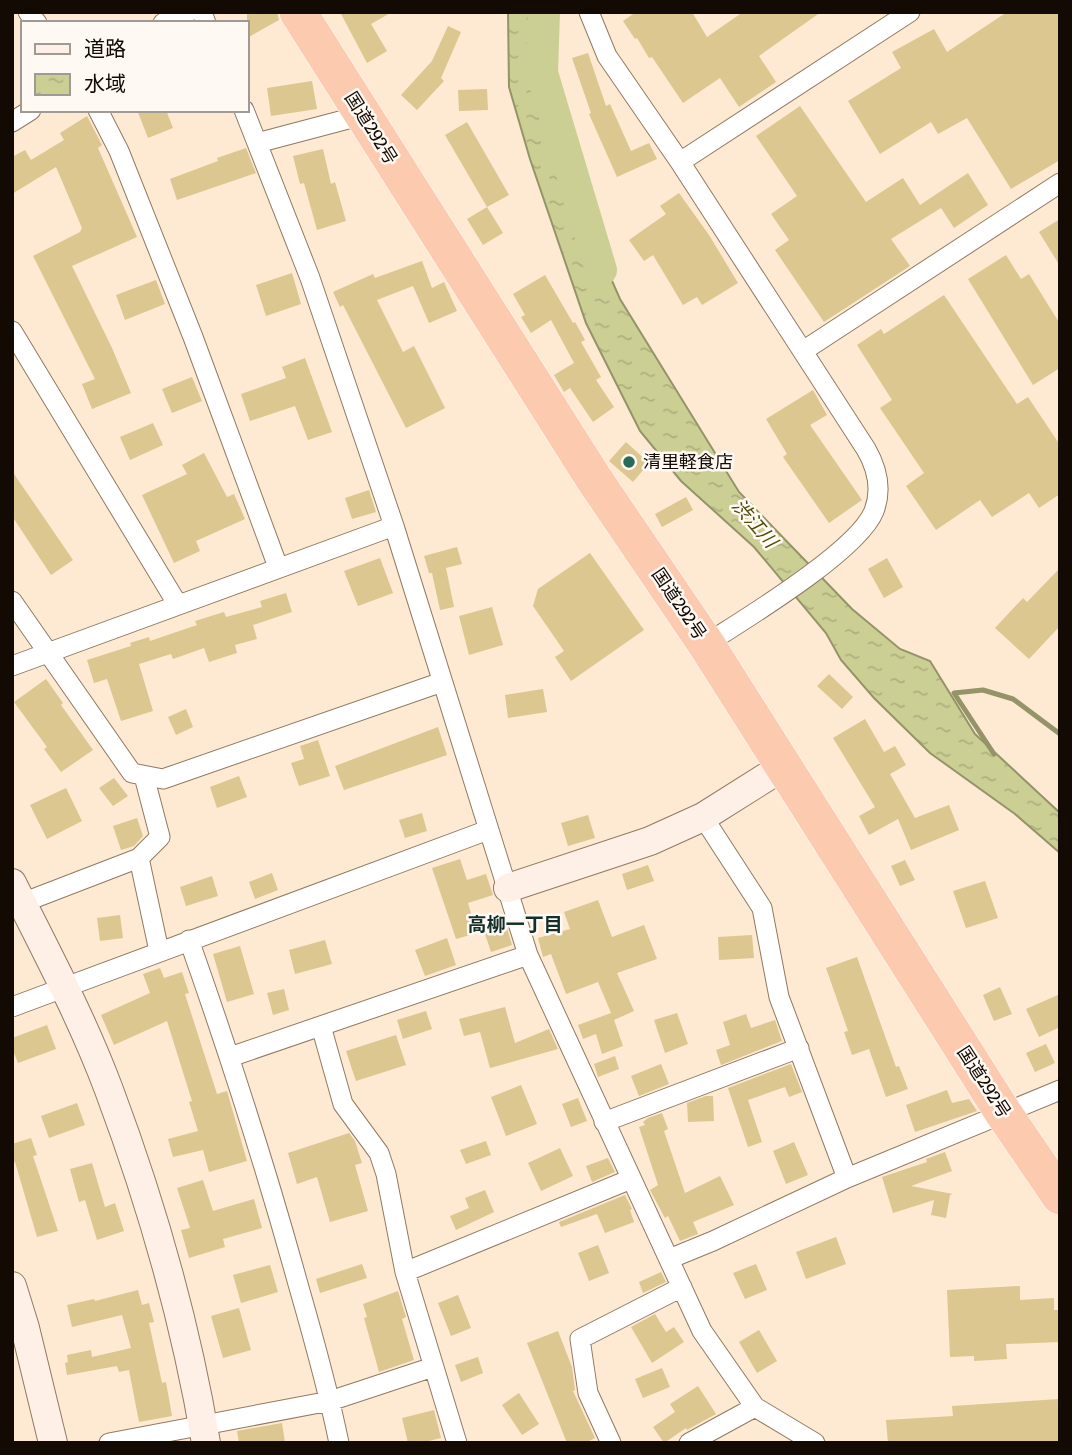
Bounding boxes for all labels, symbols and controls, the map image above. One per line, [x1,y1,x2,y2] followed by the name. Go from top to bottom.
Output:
[21,21,248,112] legend
[84,31,126,62] text: 道路
[84,66,126,97] text: 水域
[339,86,405,169] street label: 国道292号
[643,447,733,474] place label: 清里軽食店
[621,454,637,470] marker: 清里軽食店
[726,492,786,555] water label: 渋江川
[646,562,714,644] street label: 国道292号
[467,909,563,937] district label: 高柳一丁目
[952,1040,1019,1123] street label: 国道292号

